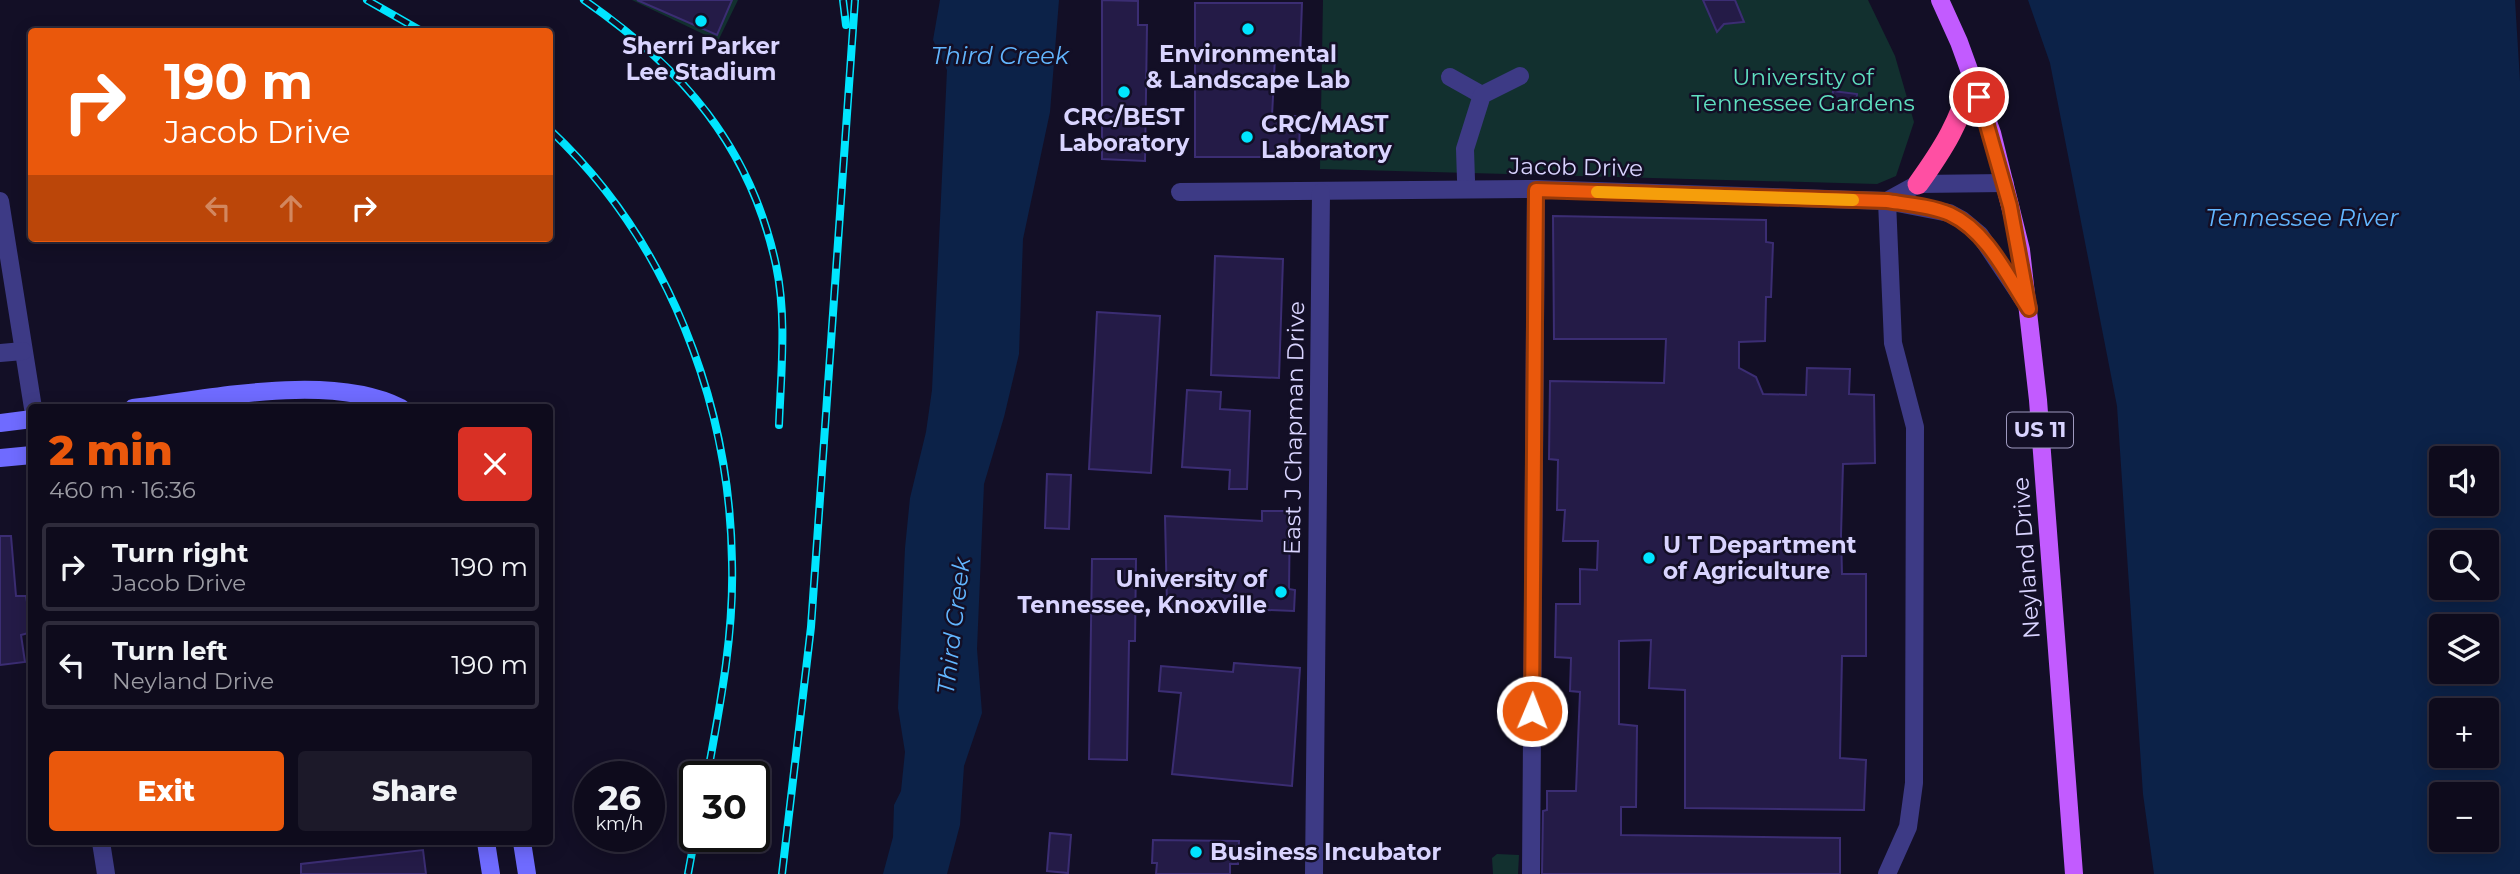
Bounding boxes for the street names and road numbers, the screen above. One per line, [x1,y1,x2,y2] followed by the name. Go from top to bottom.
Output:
[1508,152,1643,182] street label: Jacob Drive
[1278,301,1310,555] street label: East J Chapman Drive
[2007,412,2073,448] road number: US 11
[2006,476,2046,640] street label: Neyland Drive

